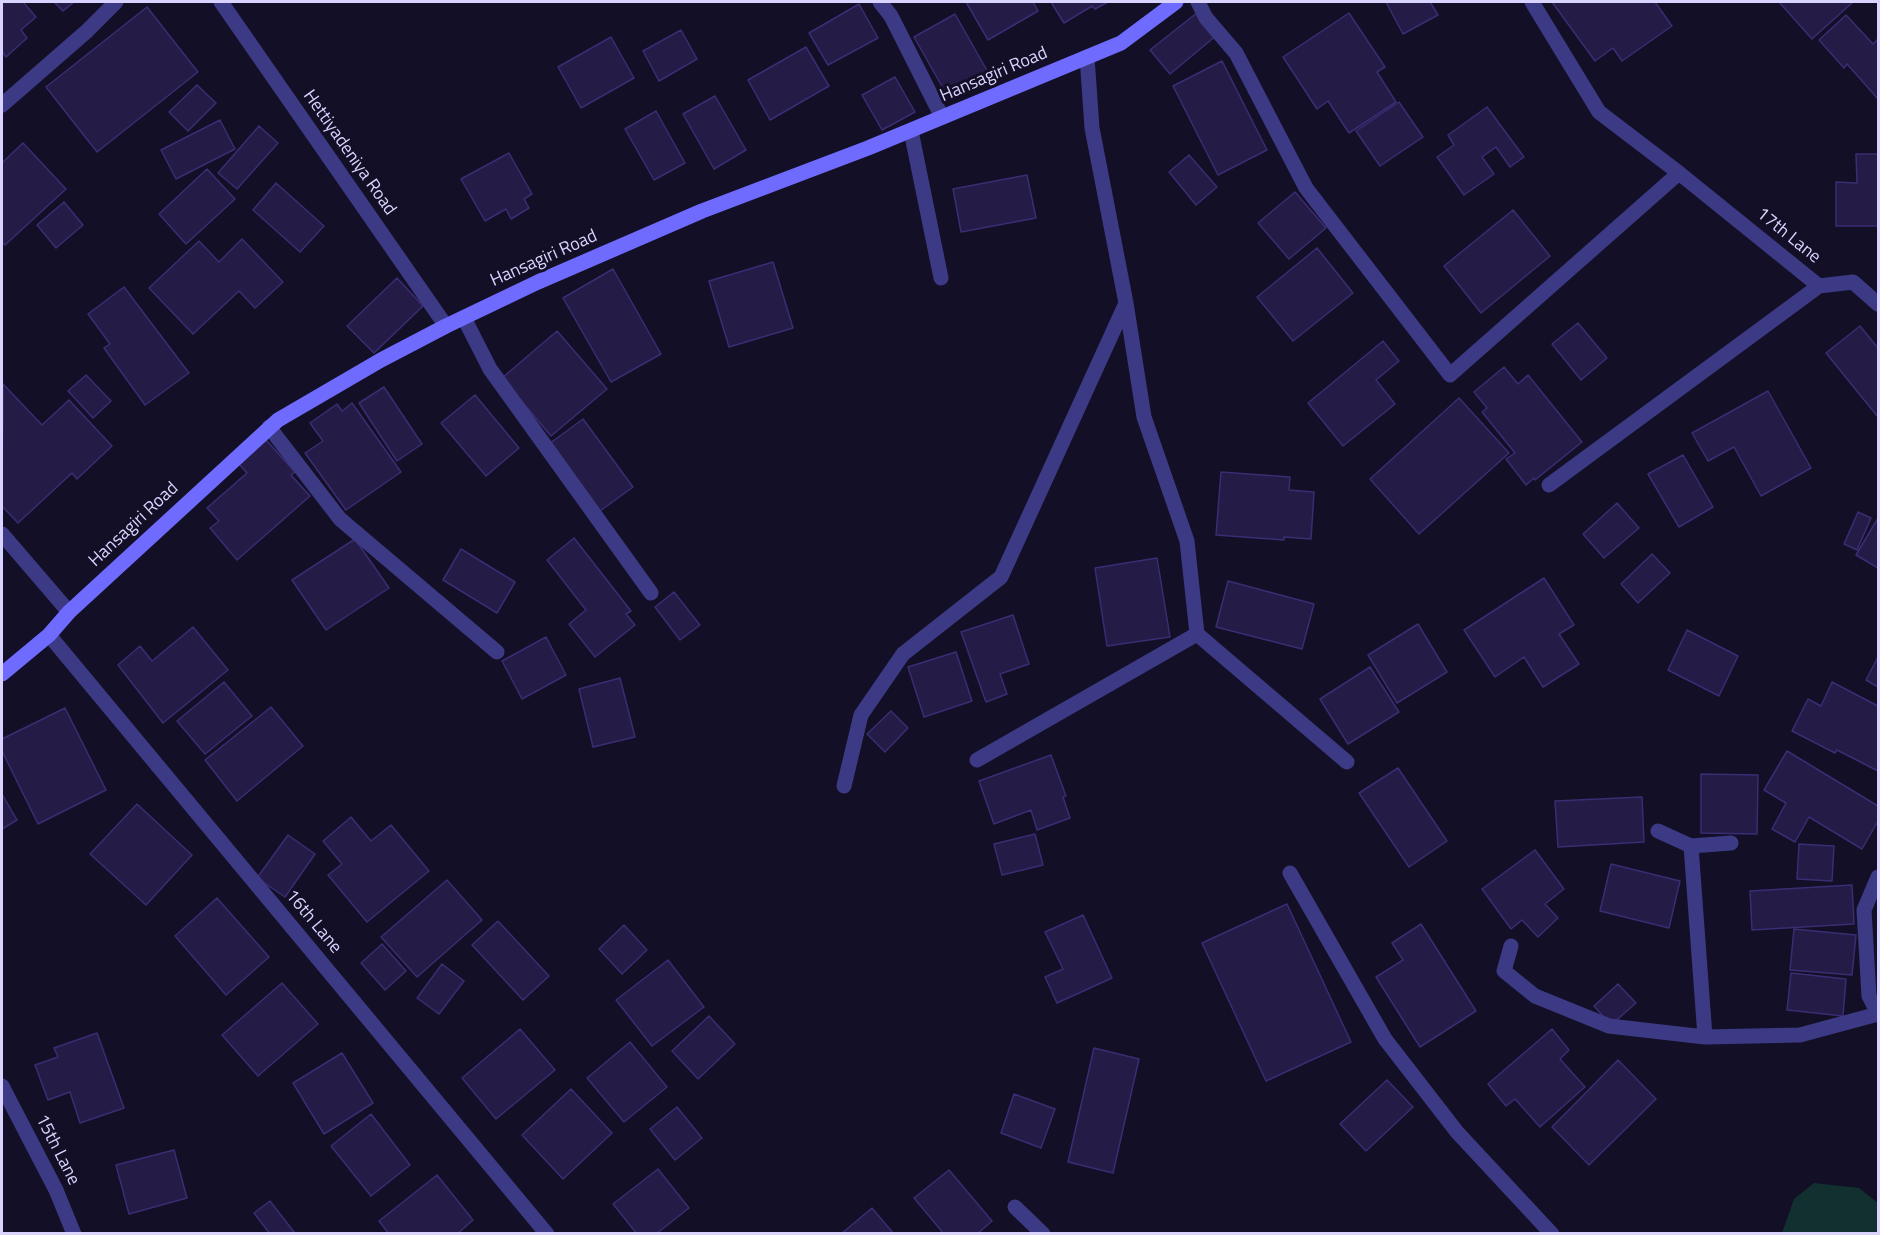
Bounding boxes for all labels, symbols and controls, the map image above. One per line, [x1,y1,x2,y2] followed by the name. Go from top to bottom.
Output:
[937,43,1051,107] street label: Hansagiri Road
[298,86,400,220] street label: Hettiyadeniya Road
[1751,204,1825,268] street label: 17th Lane
[487,226,601,292] street label: Hansagiri Road
[85,478,183,572] street label: Hansagiri Road
[280,886,346,958] street label: 16th Lane
[30,1111,84,1189] street label: 15th Lane

